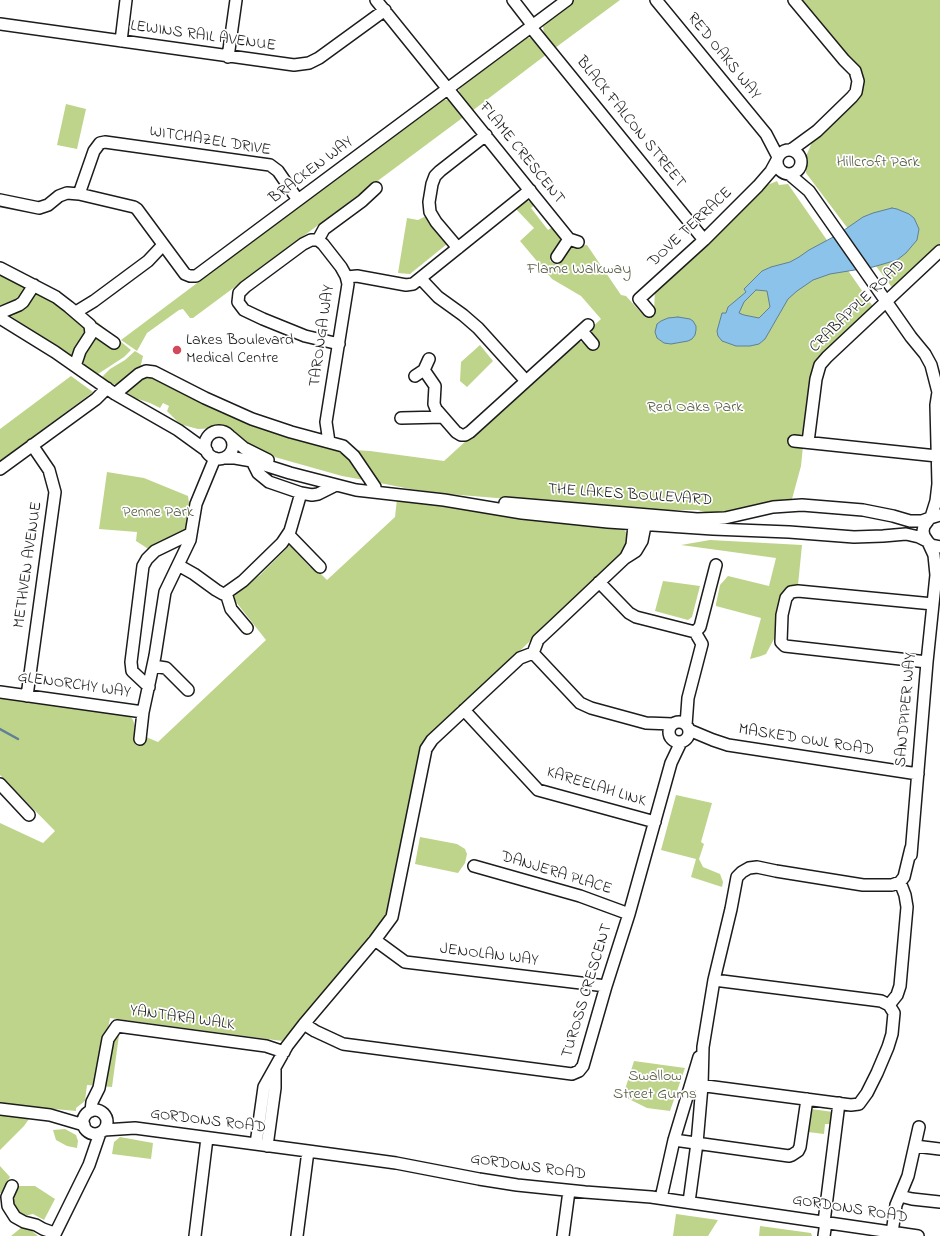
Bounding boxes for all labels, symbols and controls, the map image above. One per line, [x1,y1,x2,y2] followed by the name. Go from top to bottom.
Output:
[682,10,764,104] street label: RED OAKS WAY
[129,17,277,57] street label: LEWINS RAIL AVENUE
[571,53,689,193] street label: BLACK FALCON STREET
[474,99,568,209] street label: FLAME CRESCENT
[148,123,272,161] street label: WITCHAZEL DRIVE
[266,133,358,209] street label: BRACKEN WAY
[836,153,920,173] park label: Hillcroft Park
[645,184,737,272] street label: DOVE TERRACE
[806,257,910,357] street label: CRABAPPLE ROAD
[527,260,631,280] park label: Flame Walkway
[306,284,340,388] street label: TARONGA WAY
[186,331,294,369] place label: Lakes Boulevard Medical Centre
[171,344,183,356] marker: Lakes Boulevard Medical Centre
[647,398,743,418] park label: Red Oaks Park
[547,481,713,511] street label: THE LAKES BOULEVARD
[11,501,47,629] street label: METHVEN AVENUE
[122,503,194,523] park label: Penne Park
[892,652,922,768] street label: SANDPIPER WAY
[16,669,132,703] street label: GLENORCHY WAY
[737,721,875,761] street label: MASKED OWL ROAD
[544,764,648,812] street label: KAREELAH LINK
[498,848,614,900] street label: DANJERA PLACE
[558,922,618,1060] street label: TUROSS CRESCENT
[439,940,539,972] street label: JENOLAN WAY
[128,1002,236,1036] street label: YANTARA WALK
[613,1067,697,1105] park label: Swallow Street Gums
[149,1105,267,1139] street label: GORDONS ROAD
[469,1150,587,1186] street label: GORDONS ROAD
[791,1191,909,1229] street label: GORDONS ROAD

